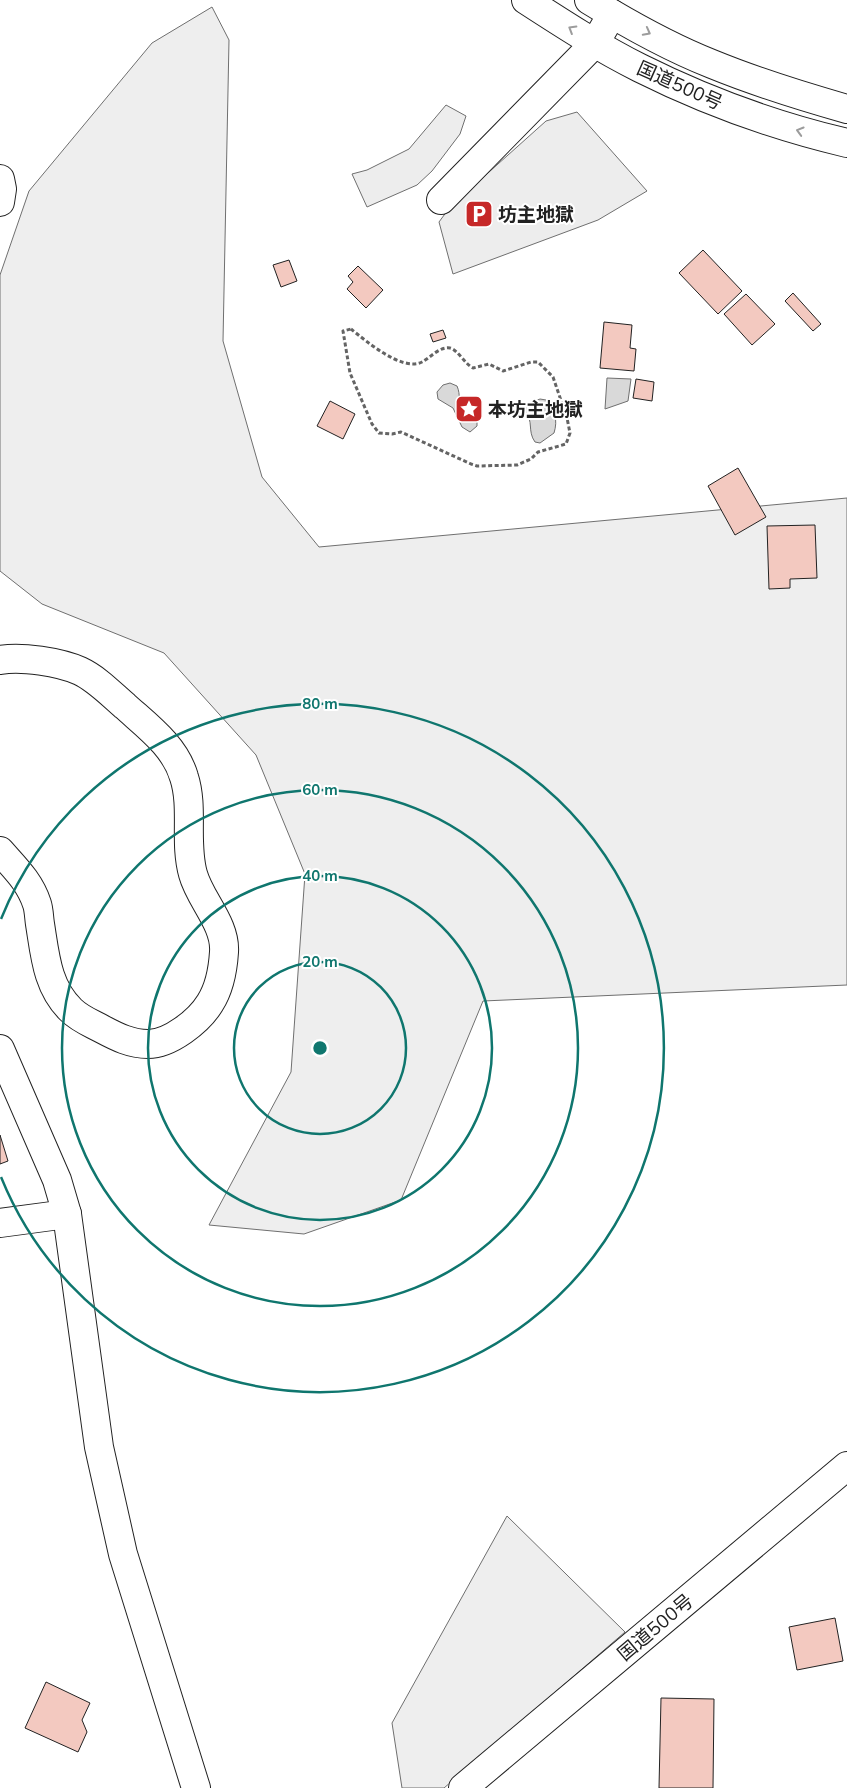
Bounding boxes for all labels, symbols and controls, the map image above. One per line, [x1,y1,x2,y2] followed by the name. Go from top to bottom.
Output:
[569,26,578,36] one-way arrow
[641,26,650,36] one-way arrow
[633,55,727,115] street label: 国道500号
[795,126,804,137] one-way arrow
[464,199,494,229] parking icon: 坊主地獄
[498,202,574,226] place label: 坊主地獄
[454,394,484,424] place icon: 本坊主地獄
[488,397,583,421] place label: 本坊主地獄
[302,694,338,713] text: 80 m
[302,780,338,799] text: 60 m
[302,866,338,885] text: 40 m
[302,952,338,971] text: 20 m
[311,1039,329,1057] centre of rings
[612,1588,698,1666] street label: 国道500号

